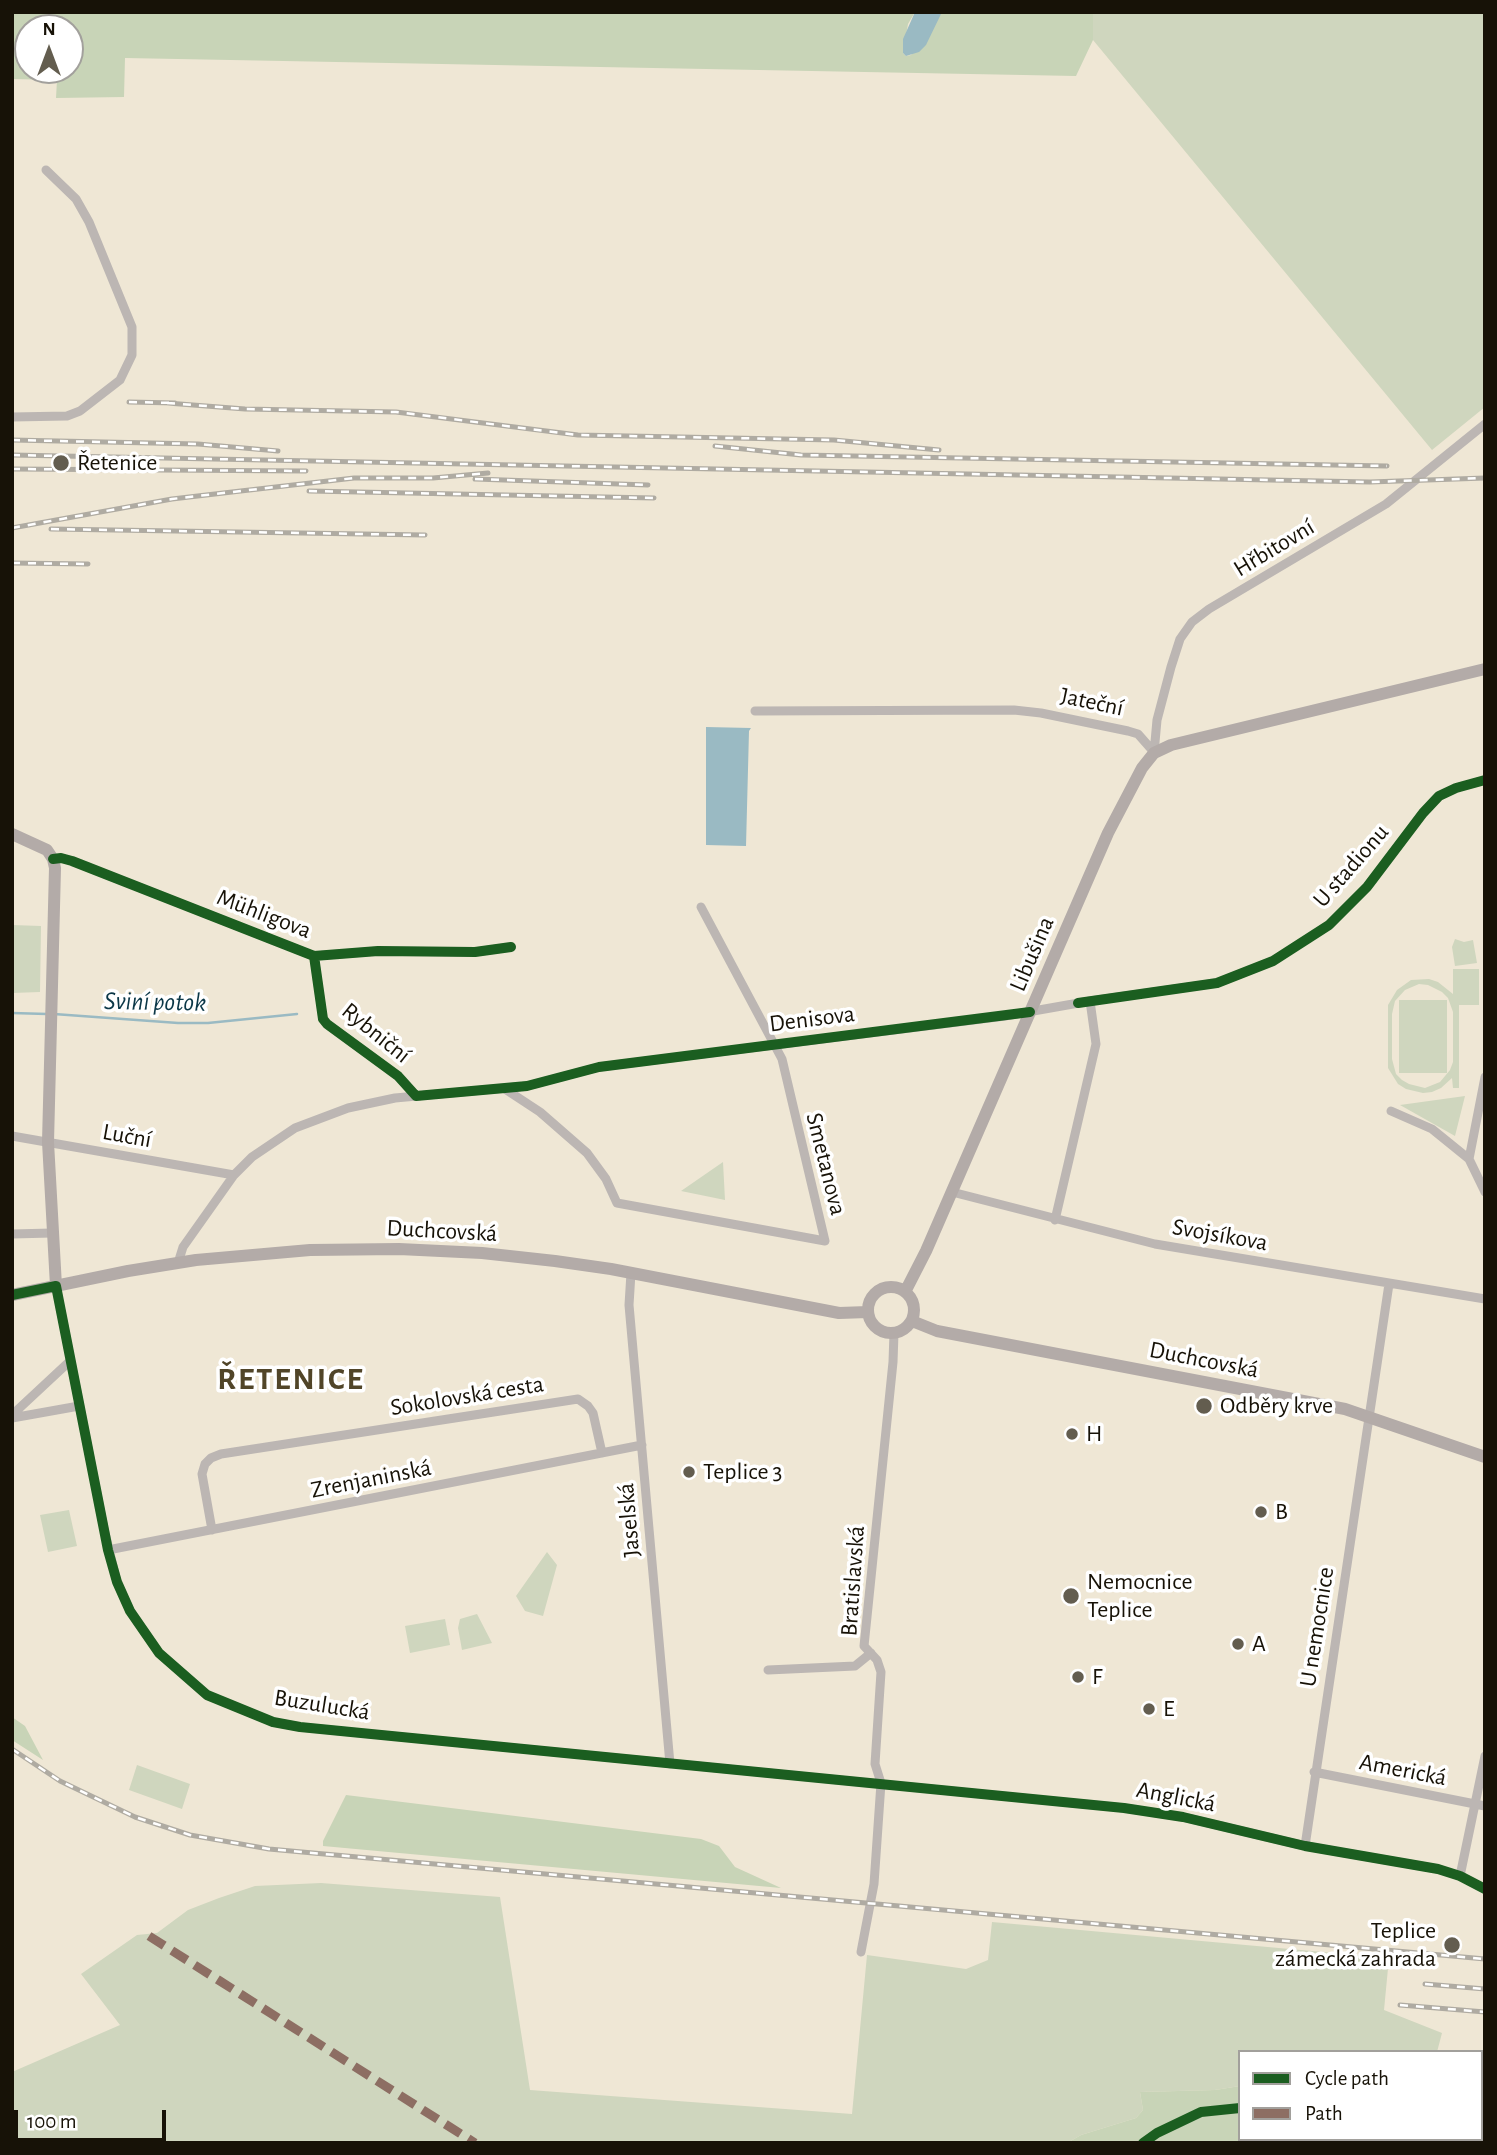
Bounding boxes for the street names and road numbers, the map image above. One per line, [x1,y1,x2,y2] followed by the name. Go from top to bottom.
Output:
[1228,513,1320,583] street label: Hřbitovní
[1058,681,1126,723] street label: Jateční
[1307,818,1395,914] street label: U stadionu
[213,883,315,945] street label: Mühligova
[1003,912,1061,996] street label: Libušina
[336,996,416,1070] street label: Rybniční
[768,999,856,1039] street label: Denisova
[799,1110,853,1218] street label: Smetanova
[100,1118,154,1154] street label: Luční
[1170,1212,1270,1258] street label: Svojsíkova
[386,1214,498,1248] street label: Duchcovská
[1147,1335,1261,1385] street label: Duchcovská
[388,1370,546,1422] street label: Sokolovská cesta
[308,1453,434,1505] street label: Zrenjaninská
[611,1482,647,1558] street label: Jaselská
[835,1525,871,1637] street label: Bratislavská
[1293,1565,1341,1689] street label: U nemocnice
[272,1683,372,1727] street label: Buzulucká
[1357,1747,1449,1793] street label: Americká
[1134,1775,1218,1819] street label: Anglická

